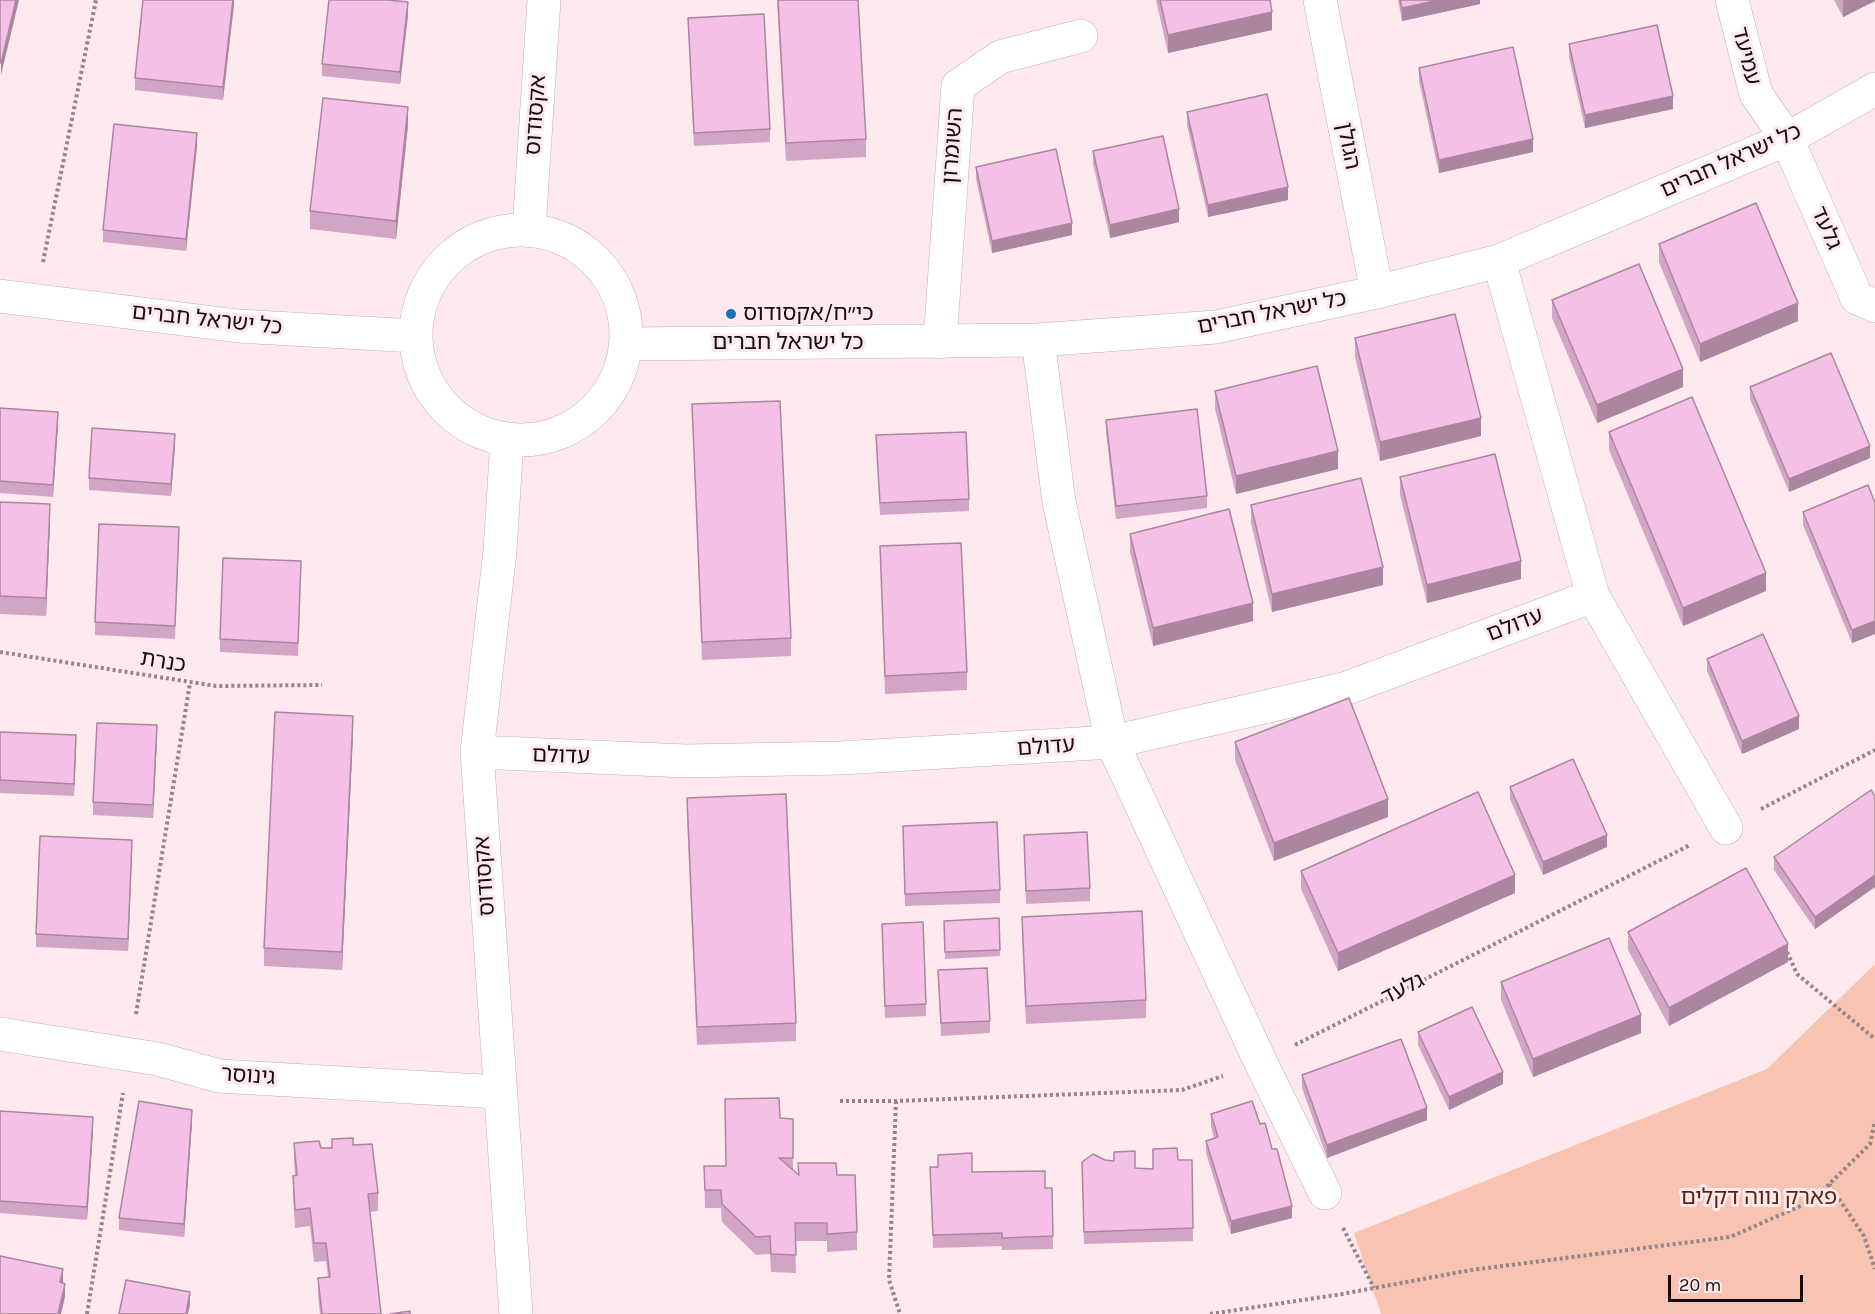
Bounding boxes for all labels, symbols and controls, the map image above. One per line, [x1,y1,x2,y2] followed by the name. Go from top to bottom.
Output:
[1726,24,1766,88] street label: עמיעד
[520,74,552,156] street label: אקסודוס
[937,107,969,185] street label: השומרון
[1656,118,1806,204] street label: כל ישראל חברים
[1331,120,1365,172] street label: הגולן
[1805,202,1847,254] street label: גלעד
[1195,286,1349,340] street label: כל ישראל חברים
[130,299,284,341] street label: כל ישראל חברים
[743,301,874,327] place label: כי״ח/אקסודוס
[724,307,738,321] marker: כי״ח/אקסודוס
[712,330,864,356] street label: כל ישראל חברים
[1483,602,1547,648] street label: עדולם
[138,645,188,679] street label: כנרת
[1016,732,1076,762] street label: עדולם
[531,742,591,770] street label: עדולם
[469,835,501,917] street label: אקסודוס
[1377,967,1429,1011] street label: גלעד
[220,1061,276,1091] street label: גינוסר
[1681,1185,1837,1211] park label: פארק נווה דקלים
[1671,1263,1806,1301] scale bar
[1679,1274,1721,1296] text: 20 m

